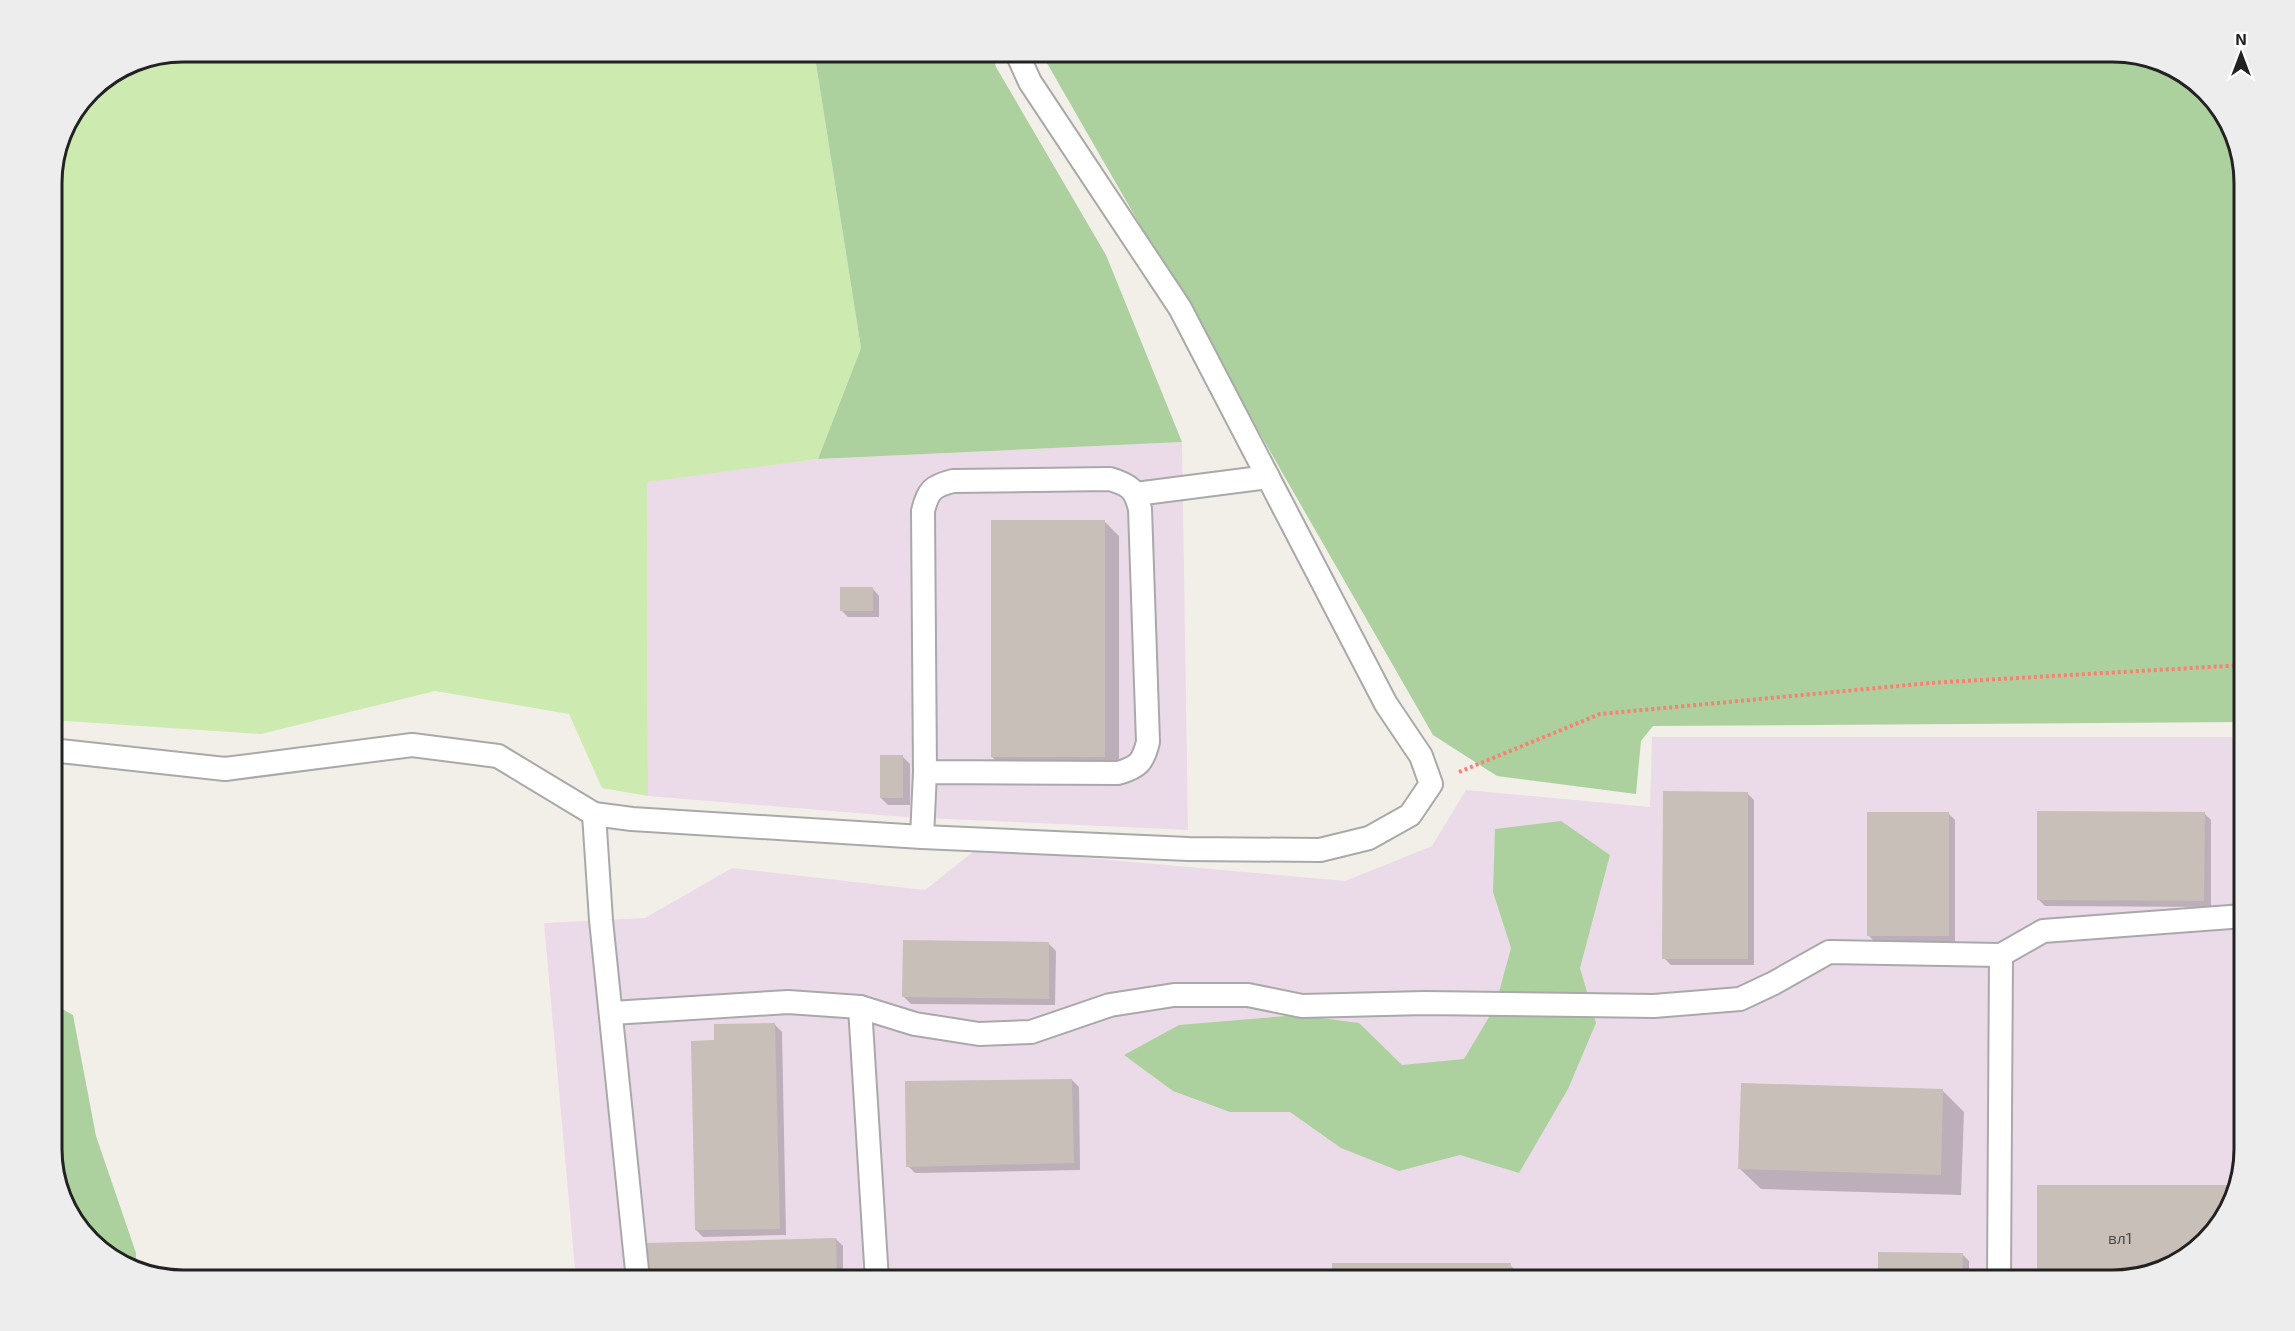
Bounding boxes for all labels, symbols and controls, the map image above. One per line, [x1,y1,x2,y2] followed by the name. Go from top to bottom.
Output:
[2211,24,2271,84] north arrow
[2235,29,2247,48] text: N
[2108,1228,2132,1247] house number: вл1

